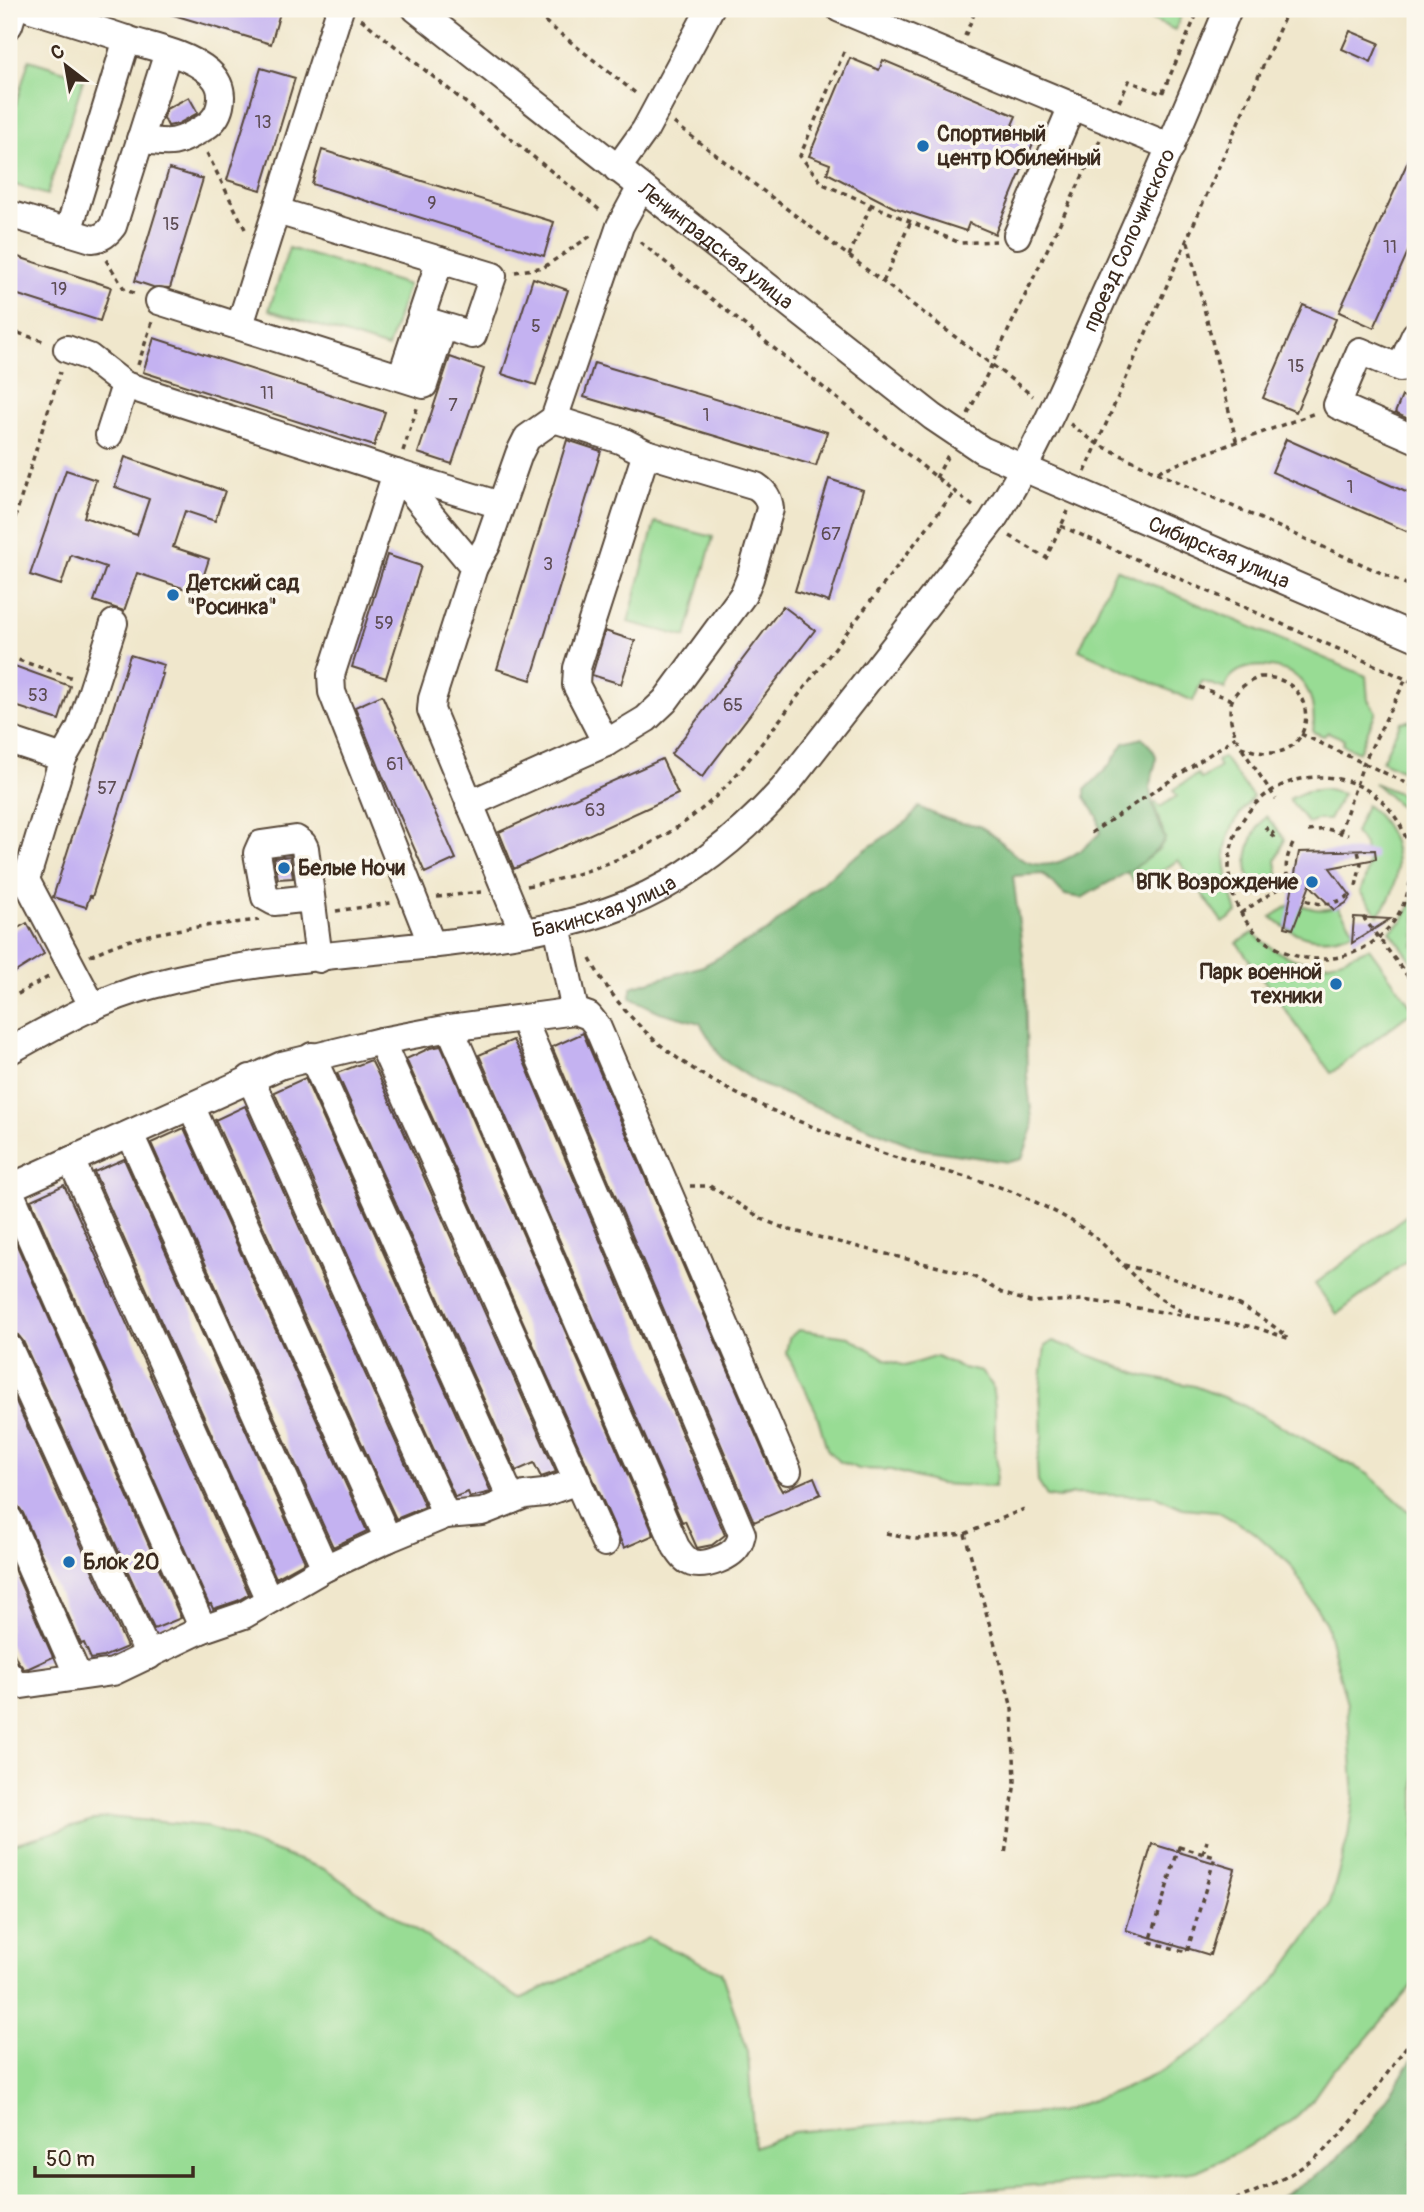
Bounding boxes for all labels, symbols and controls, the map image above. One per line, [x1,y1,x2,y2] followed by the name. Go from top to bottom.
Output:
[32,32,102,102] north arrow
[47,39,69,66] text: С
[254,111,272,134] house number: 13
[937,121,1101,172] place label: Спортивный центр Юбилейный
[915,138,931,154] marker: Спортивный центр Юбилейный
[1077,145,1182,336] street label: проезд Сопочинского
[632,176,799,316] street label: Ленинградская улица
[427,192,437,215] house number: 9
[163,213,179,236] house number: 15
[1383,236,1397,259] house number: 11
[51,278,67,301] house number: 19
[531,315,541,338] house number: 5
[1288,355,1304,378] house number: 15
[260,382,274,405] house number: 11
[448,394,458,417] house number: 7
[702,404,710,427] house number: 1
[1346,476,1354,499] house number: 1
[1144,510,1294,595] street label: Сибирская улица
[821,523,841,546] house number: 67
[543,553,553,576] house number: 3
[185,570,299,621] place label: Детский сад "Росинка"
[165,587,181,603] marker: Детский сад "Росинка"
[374,612,394,635] house number: 59
[28,684,48,707] house number: 53
[723,694,743,717] house number: 65
[386,753,404,776] house number: 61
[97,777,117,800] house number: 57
[585,799,605,822] house number: 63
[298,855,406,882] place label: Белые Ночи
[276,860,292,876] marker: Белые Ночи
[530,869,681,944] street label: Бакинская улица
[1136,869,1299,896] place label: ВПК Возрождение
[1304,874,1320,890] marker: ВПК Возрождение
[1200,959,1323,1010] place label: Парк военной техники
[1328,976,1344,992] marker: Парк военной техники
[83,1549,159,1576] place label: Блок 20
[61,1554,77,1570] marker: Блок 20
[35,2135,192,2179] scale bar
[46,2146,95,2173] text: 50 m

